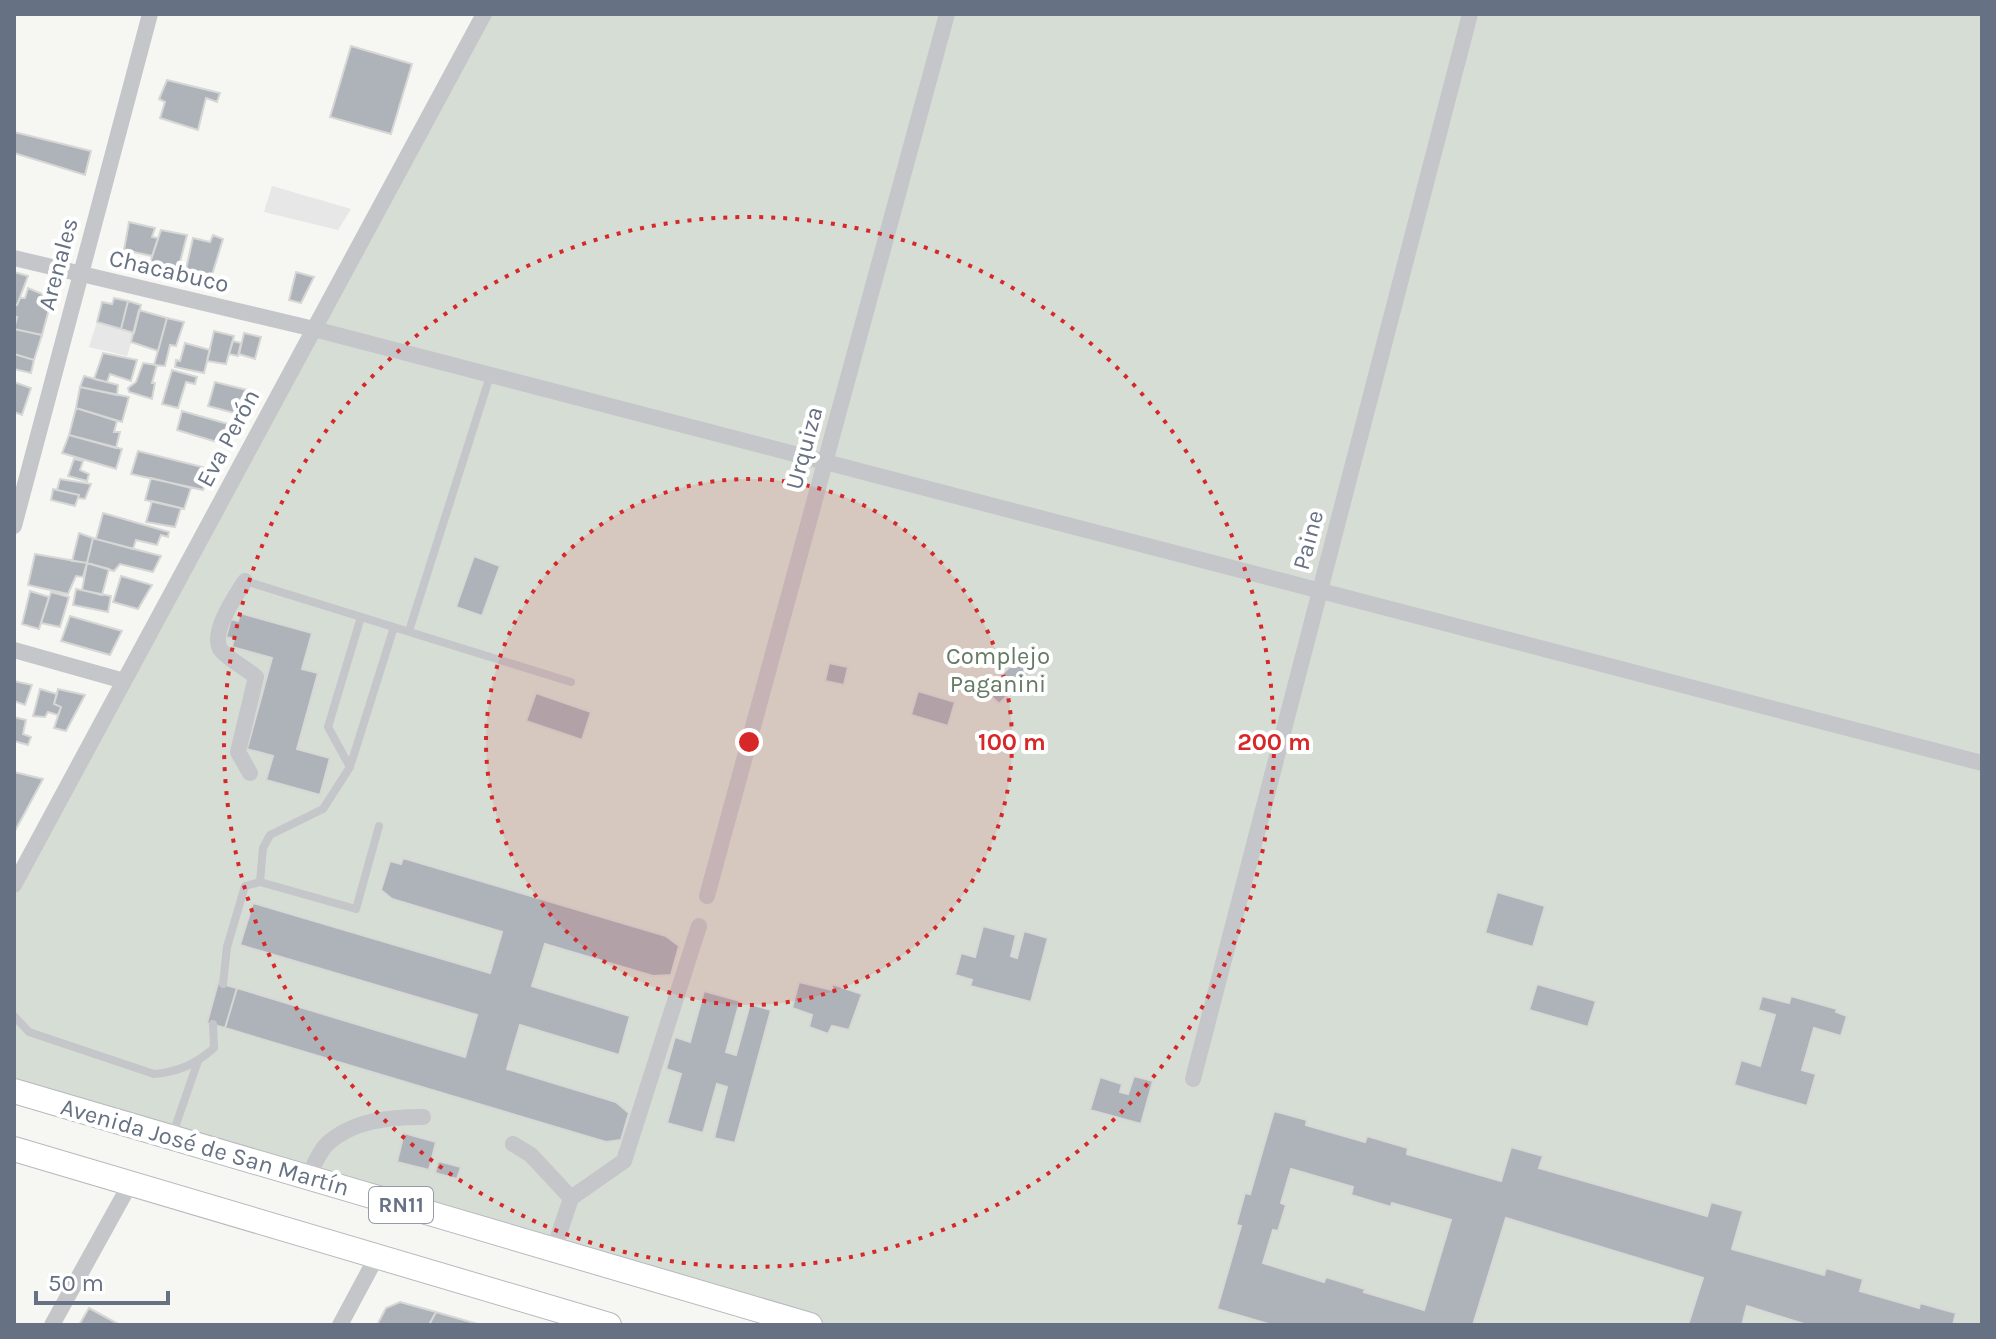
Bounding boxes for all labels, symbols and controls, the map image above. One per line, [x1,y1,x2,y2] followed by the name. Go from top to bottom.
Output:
[32,215,84,313] street label: Arenales
[106,244,232,298] street label: Chacabuco
[191,384,265,492] street label: Eva Perón
[780,403,828,493] street label: Urquiza
[1287,507,1329,573] street label: Paine
[946,642,1050,698] park label: Complejo Paganini
[735,728,763,756] centre of rings
[978,728,1046,756] text: 100 m
[1237,728,1311,756] text: 200 m
[57,1092,353,1202] street label: Avenida José de San Martín
[369,1187,433,1223] road number: RN11
[36,1255,168,1305] scale bar
[48,1269,104,1297] text: 50 m

